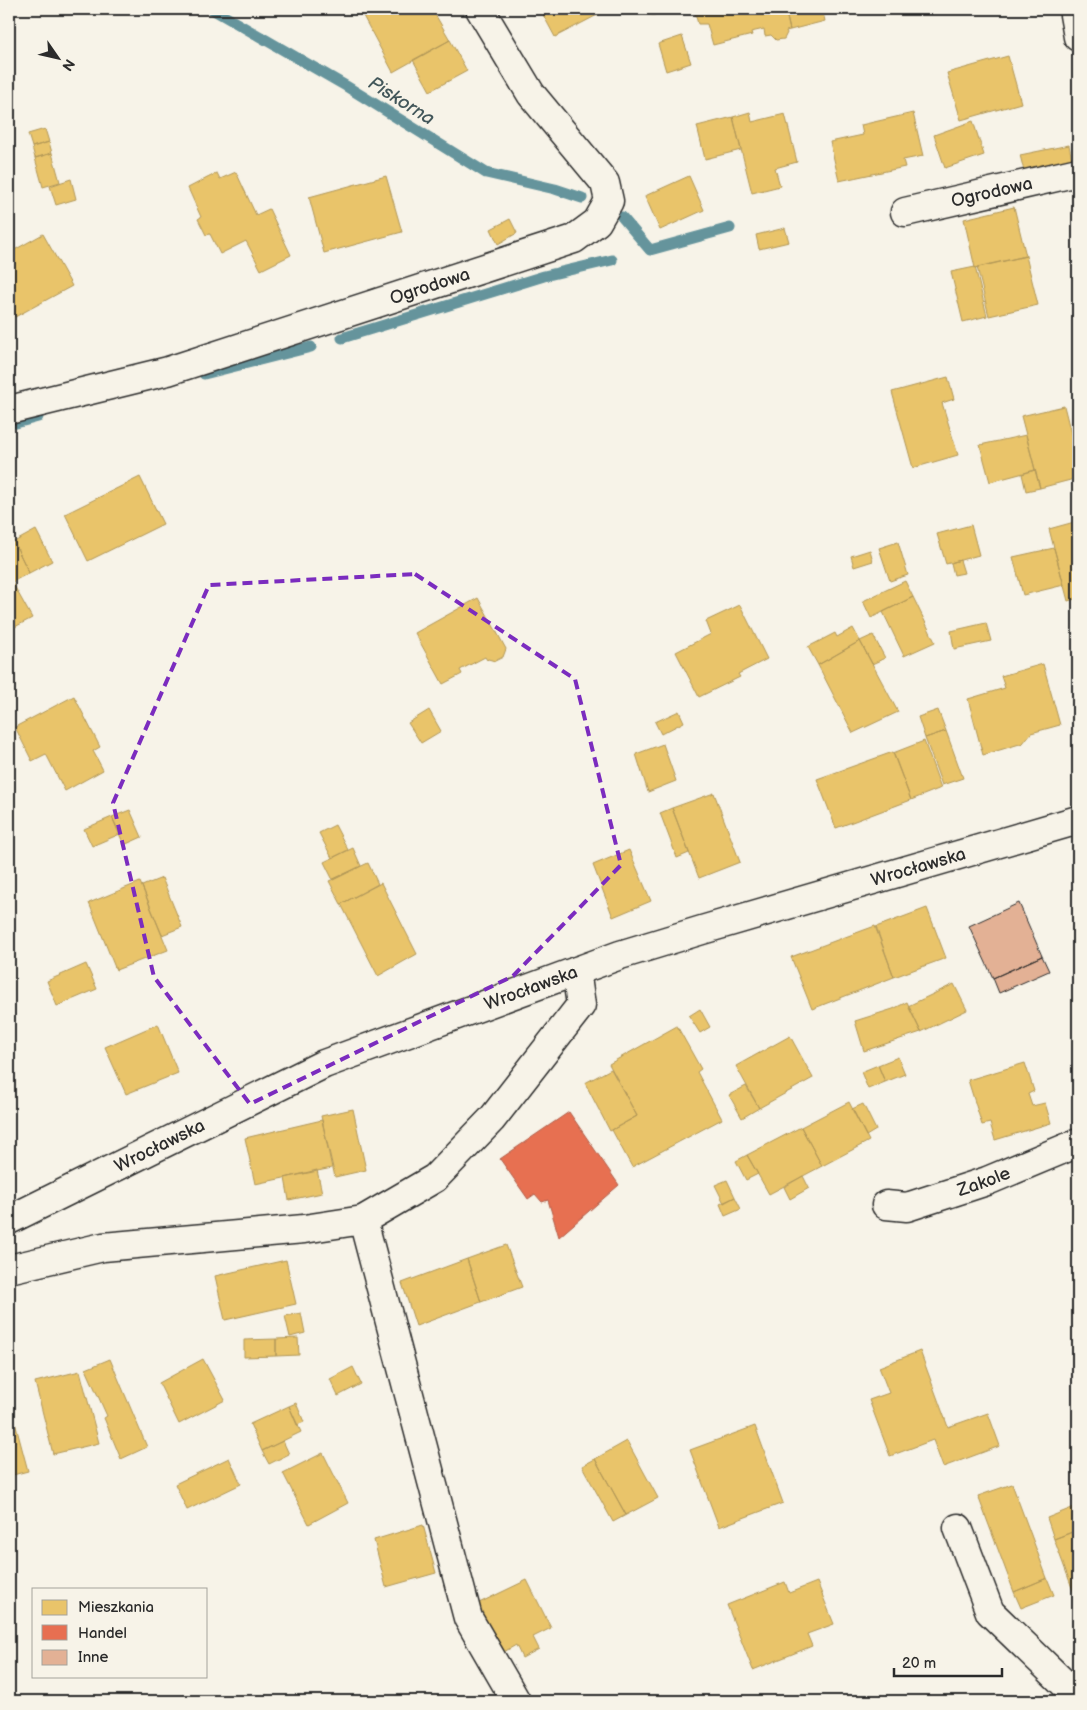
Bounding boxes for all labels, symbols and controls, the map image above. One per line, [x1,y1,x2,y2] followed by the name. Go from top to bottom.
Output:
[32,32,82,82] north arrow
[58,56,78,74] text: N
[364,72,439,131] water label: Piskorna
[949,173,1035,212] street label: Ogrodowa
[387,264,473,309] street label: Ogrodowa
[869,843,968,891] street label: Wrocławska
[482,962,581,1015] street label: Wrocławska
[111,1115,208,1177] street label: Wrocławska
[954,1162,1014,1201] street label: Zakole
[32,1588,208,1678] legend
[78,1598,154,1617] text: Mieszkania
[78,1624,127,1643] text: Handel
[894,1645,1002,1677] scale bar
[78,1648,109,1667] text: Inne
[902,1654,936,1673] text: 20 m

